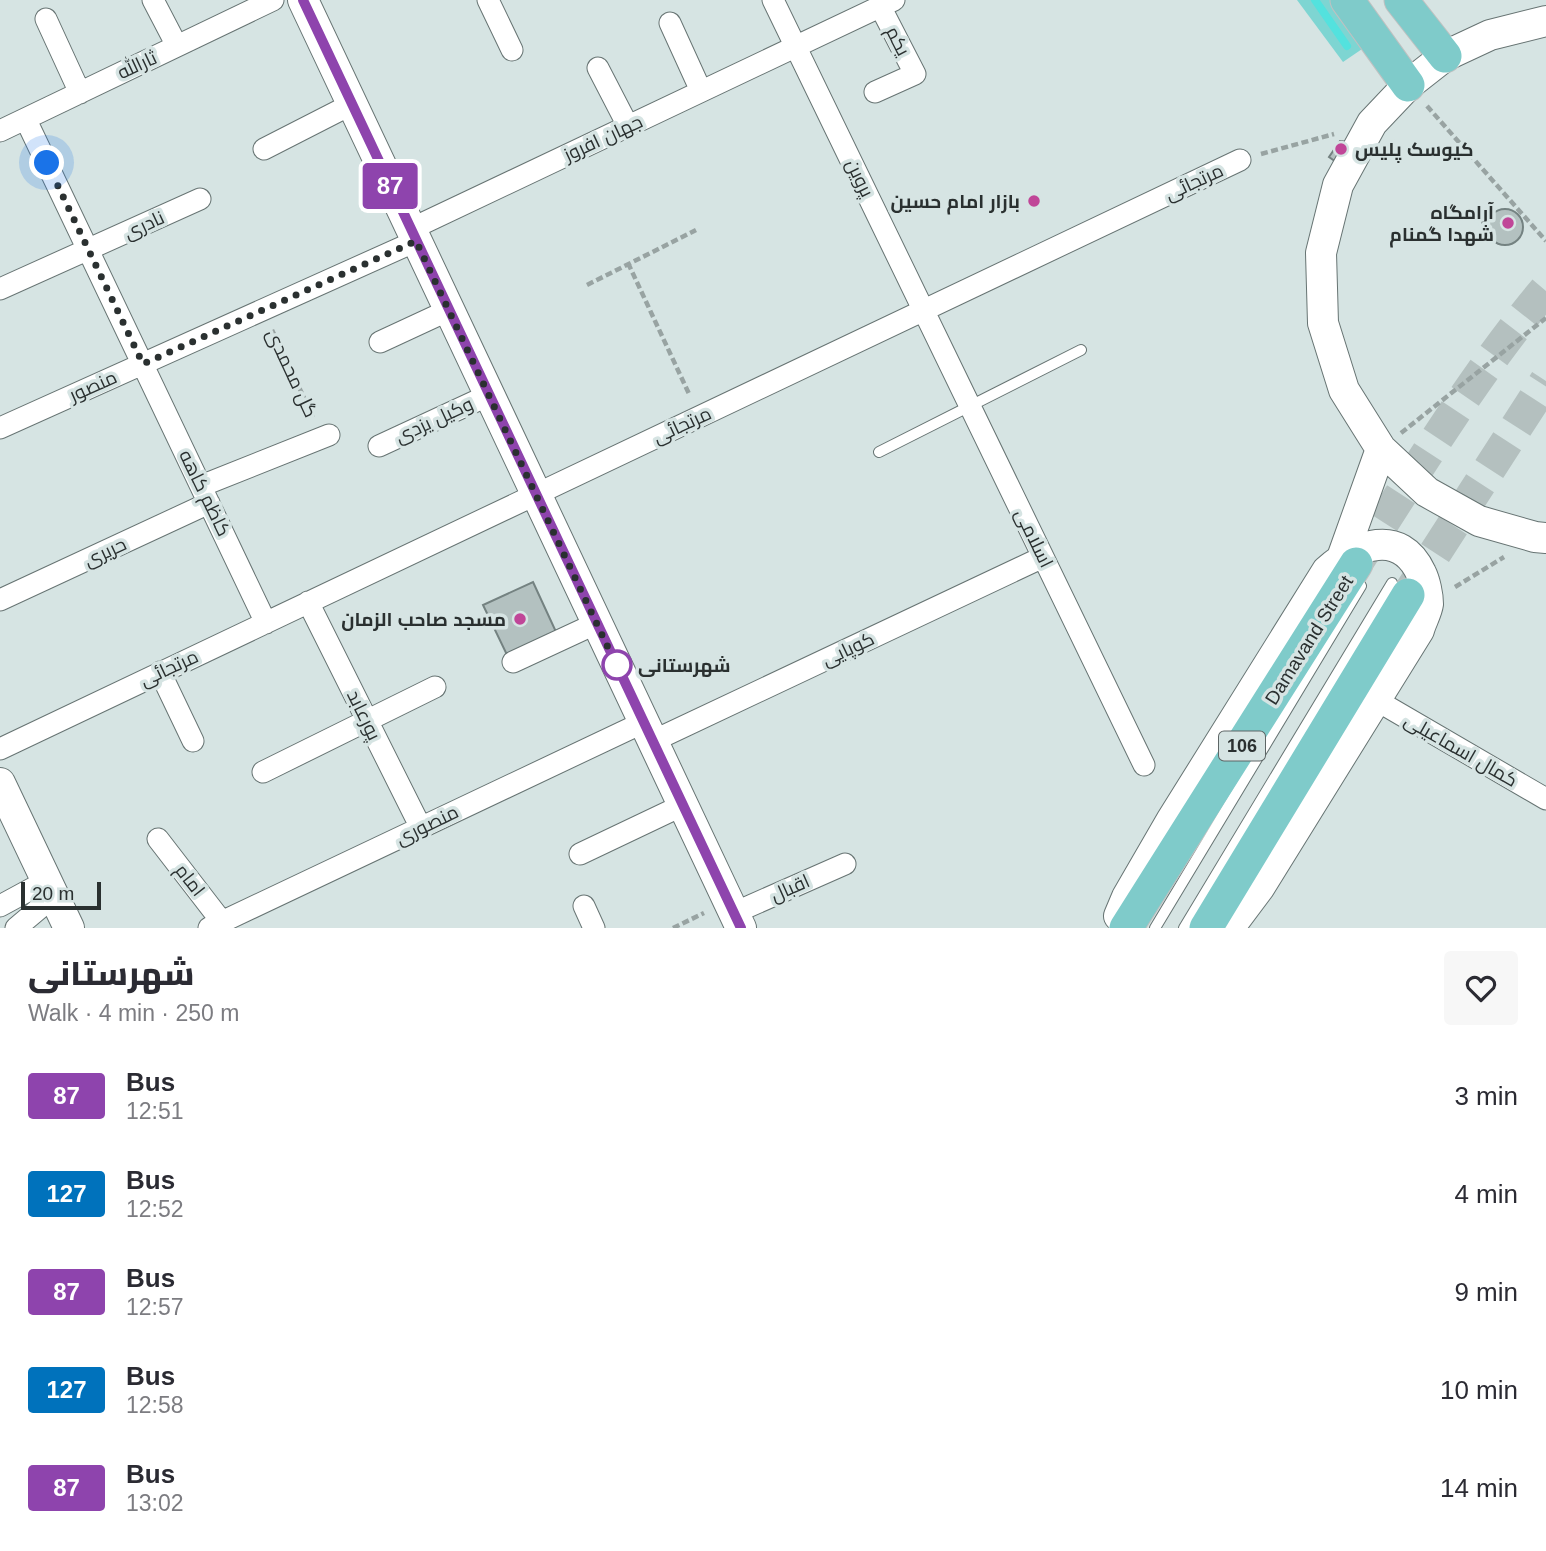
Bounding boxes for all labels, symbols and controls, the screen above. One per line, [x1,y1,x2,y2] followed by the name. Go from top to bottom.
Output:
[879,23,914,61] street label: یکم
[113,45,160,84] street label: ثارالله
[559,111,646,167] street label: جهان افروز
[1355,139,1474,163] place label: کیوسک پلیس
[1333,141,1349,157] marker: کیوسک پلیس
[29,145,64,180] your location
[840,156,878,201] street label: پروین
[1162,159,1227,206] street label: مرتجائی
[358,163,422,209] line badge: 87
[377,172,403,199] text: 87
[891,191,1020,215] place label: بازار امام حسین
[1026,193,1042,209] marker: بازار امام حسین
[1389,202,1494,248] place label: آرامگاه شهدا گمنام
[121,207,168,244] street label: نادری
[1500,215,1516,231] marker: آرامگاه شهدا گمنام
[261,325,322,421] street label: گل محمدی
[65,366,121,407] street label: منصور
[392,393,477,448] street label: وکیل یزدی
[650,402,715,449] street label: مرتجائی
[172,447,235,541] street label: کاظم کاهه
[1010,505,1057,571] street label: اسلامی
[81,533,130,572] street label: حریری
[1261,571,1357,708] street label: Damavand Street
[341,609,506,631] place label: مسجد صاحب الزمان
[512,611,528,627] marker: مسجد صاحب الزمان
[818,628,878,672] street label: کوپایی
[137,645,202,692] street label: مرتجائی
[602,650,632,680] marker: شهرستانی
[638,655,730,677] place label: شهرستانی
[341,687,385,744] street label: پورعابد
[1400,709,1521,792] street label: کمال اسماعیلی
[1219,732,1265,760] road number: 106
[392,801,462,850] street label: منصوری
[169,860,209,902] street label: امام
[767,870,813,907] street label: اقبال
[21,879,102,911] scale bar
[32,883,74,904] text: 20 m
[1444,951,1518,1025] button: heart
[28,955,194,992] text: شهرستانی
[28,1000,239,1026] text: Walk · 4 min · 250 m
[126,1067,175,1097] text: Bus
[1454,1081,1518,1111] text: 3 min
[53,1082,80,1109] text: 87
[126,1098,184,1124] text: 12:51
[126,1165,175,1195] text: Bus
[1454,1179,1518,1209] text: 4 min
[46,1180,87,1207] text: 127
[126,1196,184,1222] text: 12:52
[126,1263,175,1293] text: Bus
[1454,1277,1518,1307] text: 9 min
[53,1278,80,1305] text: 87
[126,1294,184,1320] text: 12:57
[126,1361,175,1391] text: Bus
[1440,1375,1518,1405] text: 10 min
[46,1376,87,1403] text: 127
[126,1392,184,1418] text: 12:58
[126,1459,175,1489] text: Bus
[1440,1473,1518,1503] text: 14 min
[53,1474,80,1501] text: 87
[126,1490,184,1516] text: 13:02

